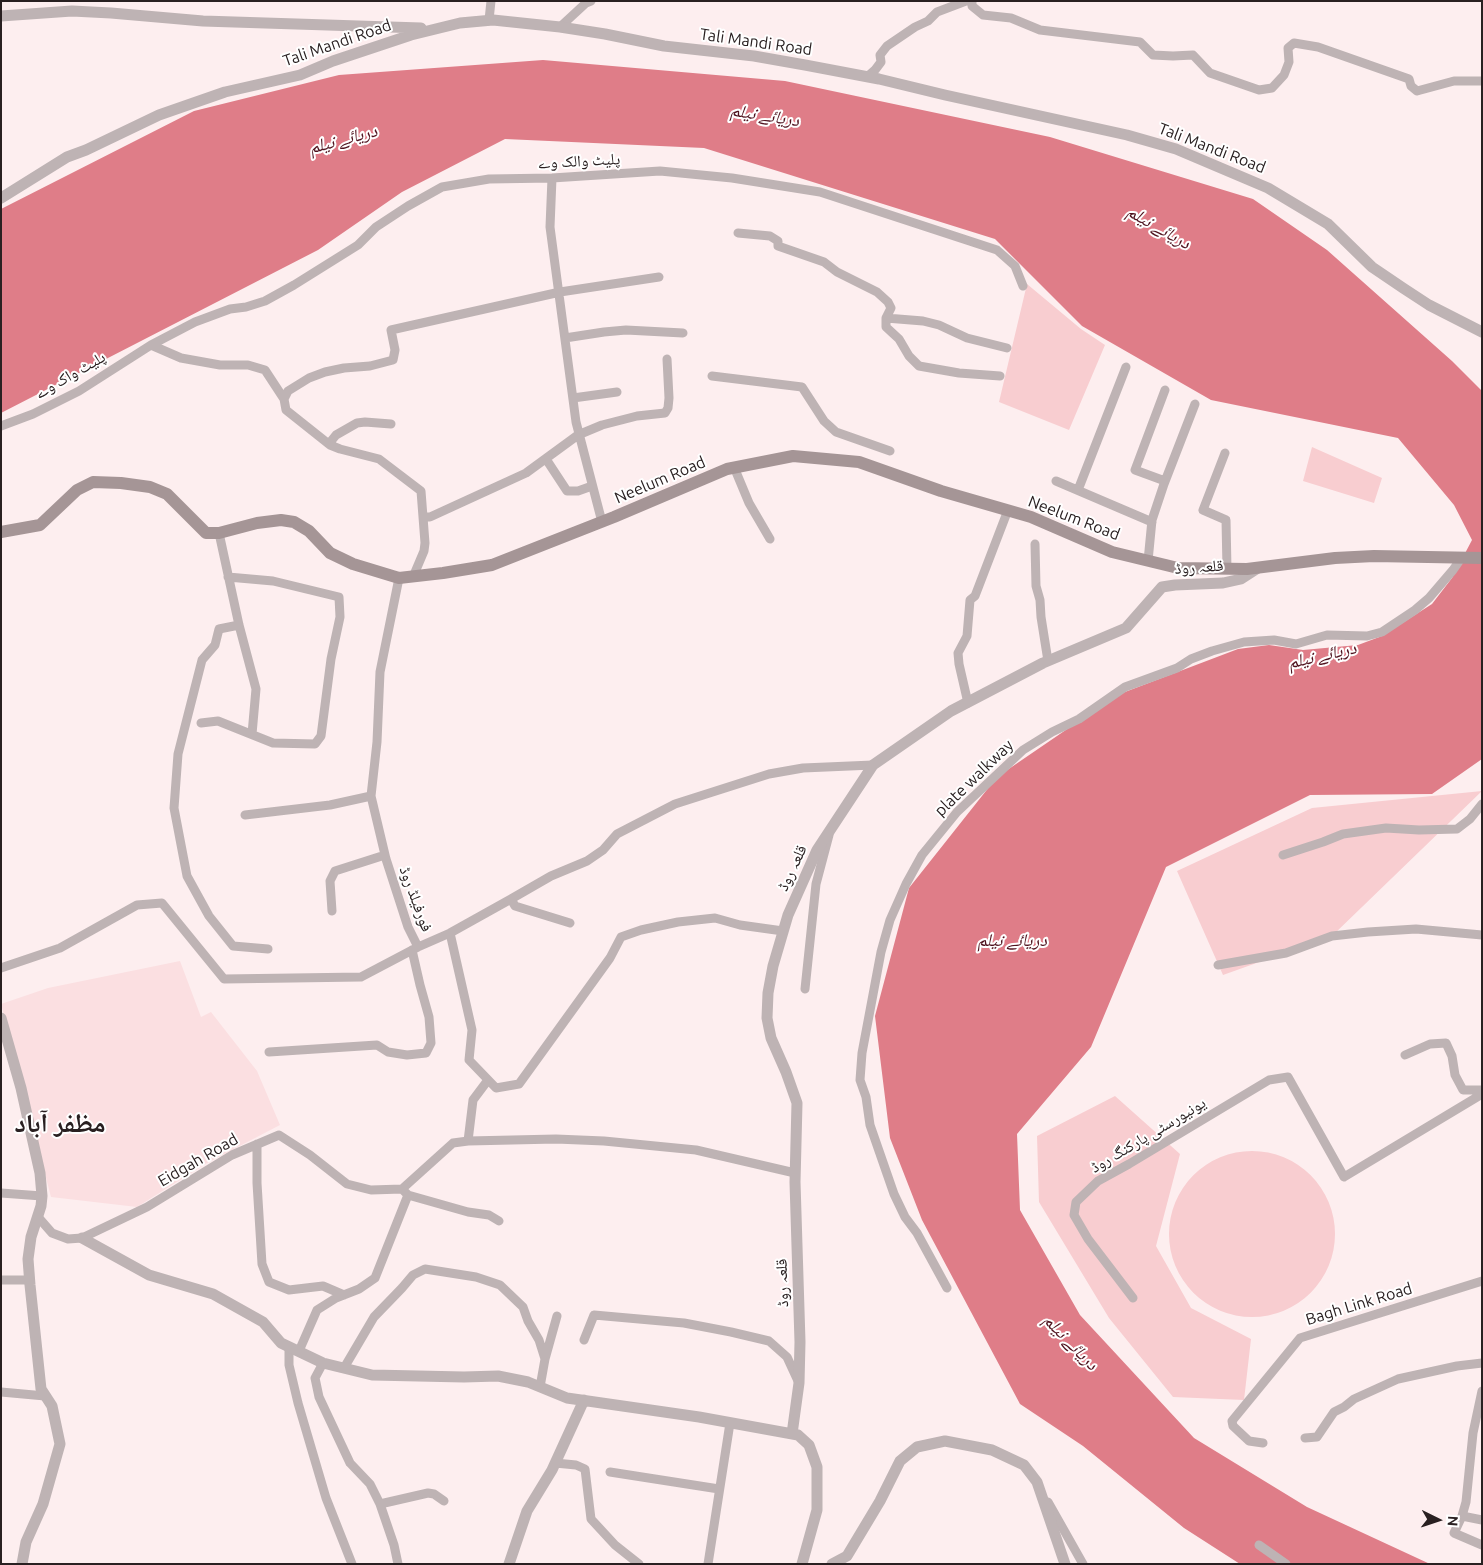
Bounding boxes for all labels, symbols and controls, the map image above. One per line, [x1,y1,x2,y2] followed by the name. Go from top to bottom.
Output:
[280,15,394,71] street label: Tali Mandi Road
[699,25,813,59] street label: Tali Mandi Road
[729,99,801,131] water label: دریائے نیلم
[1156,119,1268,177] street label: Tali Mandi Road
[307,120,379,158] water label: دریائے نیلم
[537,149,621,173] street label: پلیٹ والک وے
[1123,200,1195,254] water label: دریائے نیلم
[31,347,109,403] street label: پلیٹ واک وے
[612,452,708,508] street label: Neelum Road
[1025,492,1123,544] street label: Neelum Road
[1174,556,1224,578] street label: قلعہ روڈ
[1286,637,1358,673] water label: دریائے نیلم
[931,736,1017,820] street label: plate walkway
[773,842,811,894] street label: قلعہ روڈ
[395,864,437,934] street label: فورفیلڈ روڈ
[977,929,1047,951] water label: دریائے نیلم
[1087,1093,1209,1177] street label: یونیورسٹی پارکنگ روڈ
[14,1107,106,1139] district label: مظفر آباد
[155,1129,241,1191] street label: Eidgah Road
[772,1258,792,1308] street label: قلعہ روڈ
[1304,1279,1414,1329] street label: Bagh Link Road
[1039,1309,1103,1375] water label: دریائے نیلم
[1413,1495,1463,1545] north arrow
[1445,1515,1461,1527] text: N

